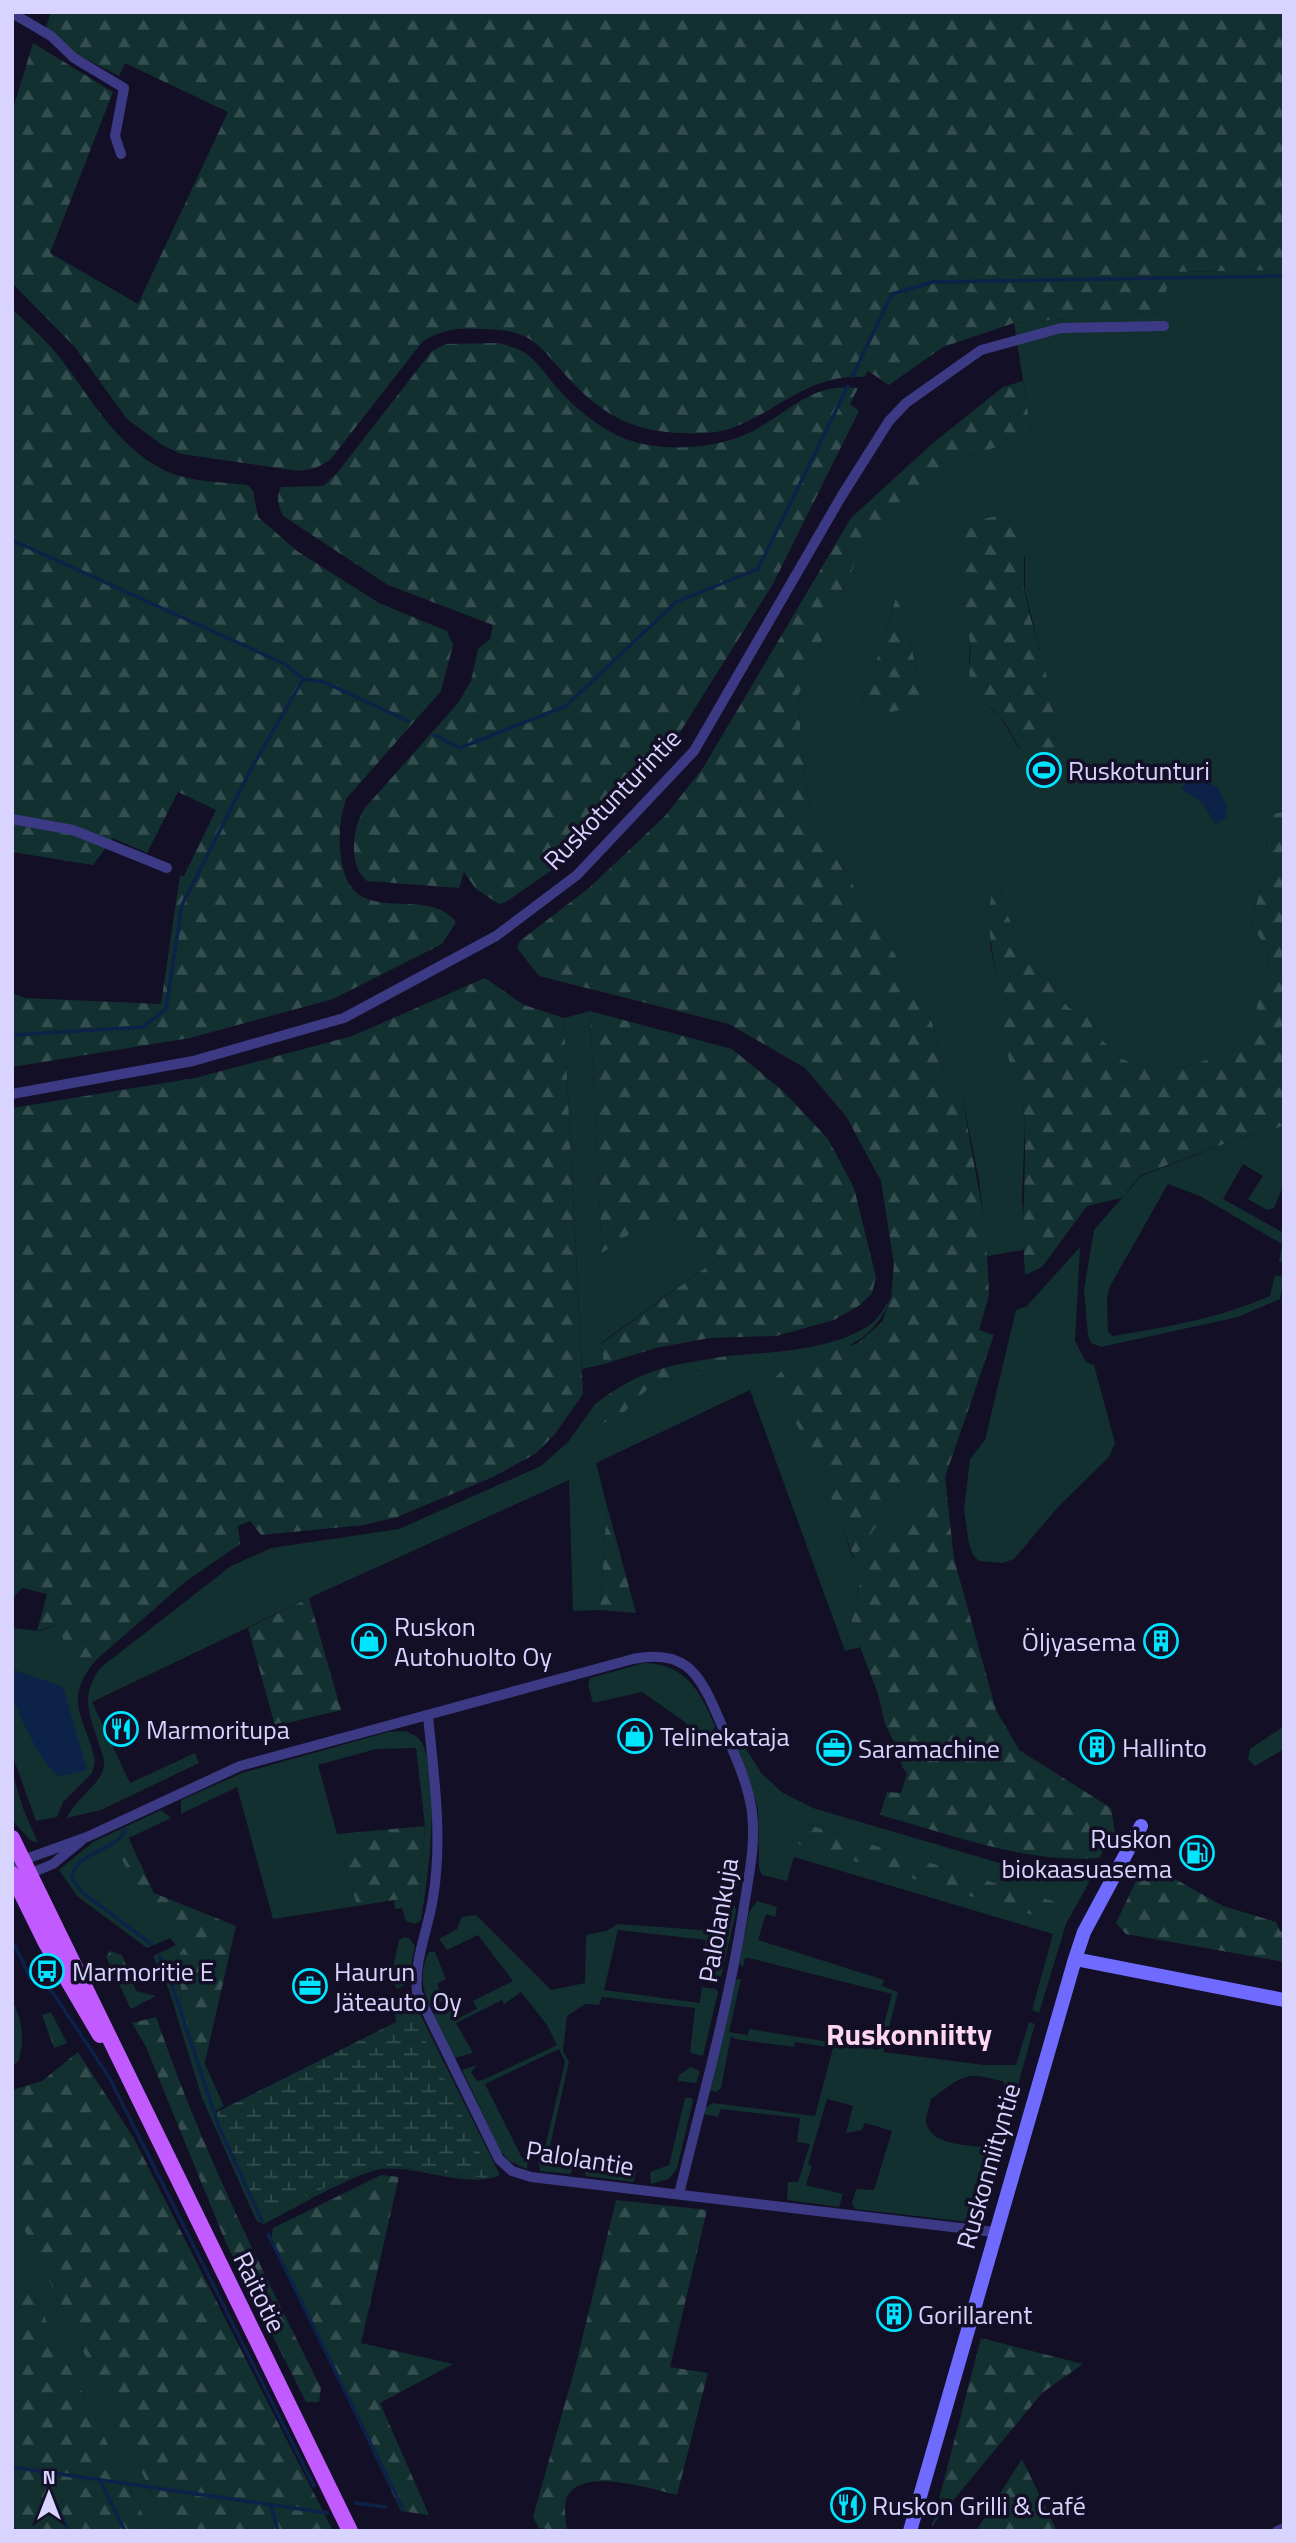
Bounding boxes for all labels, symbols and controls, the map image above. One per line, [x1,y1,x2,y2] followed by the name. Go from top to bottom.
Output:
[534,719,690,879] street label: Ruskotunturintie
[1025,751,1063,789] sports icon: Ruskotunturi
[1068,751,1210,790] place label: Ruskotunturi
[394,1607,552,1676] place label: Ruskon Autohuolto Oy
[350,1622,388,1660] shop icon: Ruskon Autohuolto Oy
[1022,1622,1136,1661] place label: Öljyasema
[1142,1622,1180,1660] building icon: Öljyasema
[102,1710,140,1748] restaurant icon: Marmoritupa
[146,1710,290,1749] place label: Marmoritupa
[616,1717,654,1755] shop icon: Telinekataja
[660,1717,790,1756] place label: Telinekataja
[1078,1728,1116,1766] building icon: Hallinto
[1122,1728,1207,1767] place label: Hallinto
[815,1729,853,1767] office icon: Saramachine
[858,1729,1000,1768] place label: Saramachine
[1002,1819,1172,1888] place label: Ruskon biokaasuasema
[1178,1834,1216,1872] fuel station icon: Ruskon biokaasuasema
[688,1855,748,1985] street label: Palolankuja
[28,1952,66,1990] bus stop icon: Marmoritie E
[72,1952,214,1991] place label: Marmoritie E
[334,1952,462,2021] place label: Haurun Jäteauto Oy
[291,1967,329,2005] office icon: Haurun Jäteauto Oy
[826,2011,992,2057] district label: Ruskonniitty
[946,2079,1030,2253] street label: Ruskonniityntie
[523,2130,637,2186] street label: Palolantie
[224,2245,296,2339] street label: Raitotie
[875,2295,913,2333] building icon: Gorillarent
[918,2295,1032,2334] place label: Gorillarent
[14,2459,84,2529] north arrow
[42,2462,56,2491] text: N
[829,2486,867,2524] restaurant icon: Ruskon Grilli & Café
[872,2486,1086,2525] place label: Ruskon Grilli & Café

